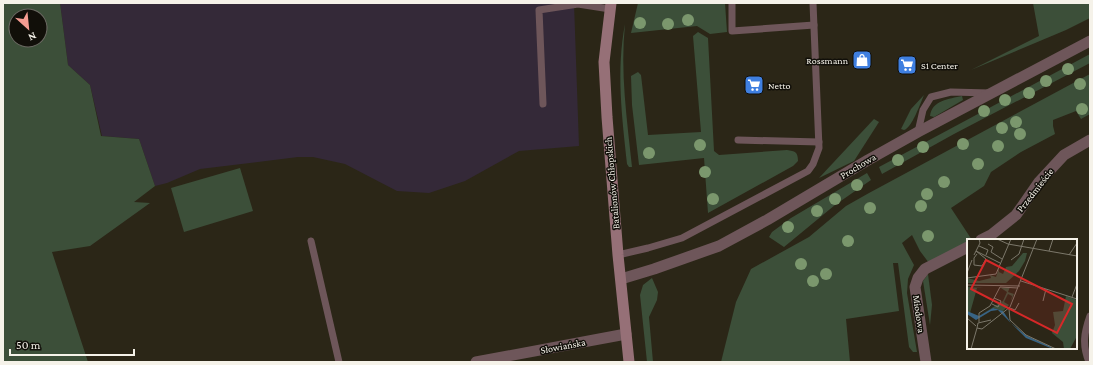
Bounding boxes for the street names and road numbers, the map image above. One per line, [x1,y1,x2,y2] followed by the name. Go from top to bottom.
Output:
[602,136,622,230] street label: Batalionów Chłopskich
[838,151,878,181] street label: Prochowa
[1014,165,1056,214] street label: Przedmieście
[911,294,927,334] street label: Miodowa
[540,336,587,356] street label: Słowiańska

